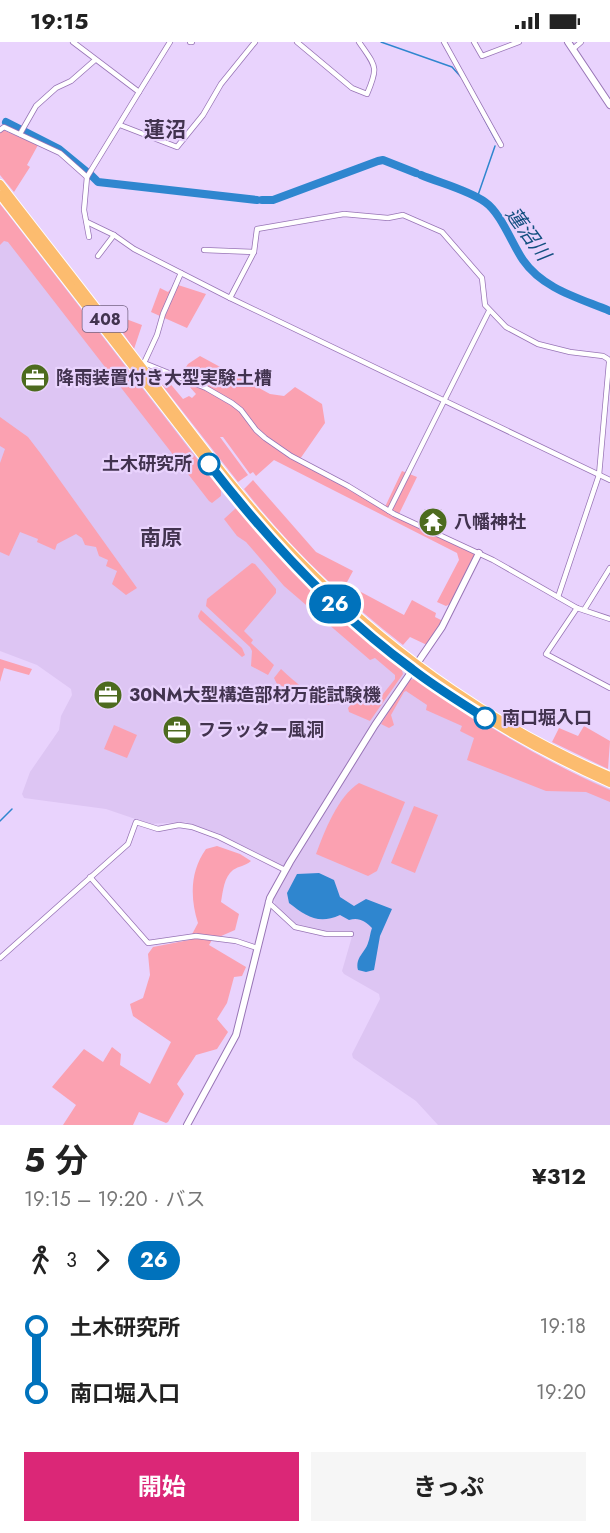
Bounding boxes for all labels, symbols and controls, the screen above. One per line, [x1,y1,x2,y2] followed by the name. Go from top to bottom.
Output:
[30,5,88,37] text: 19:15
[144,115,186,145] district label: 蓮沼
[499,201,559,268] water label: 蓮沼川
[82,306,128,332] road number: 408
[19,362,51,394] office icon: 降雨装置付き大型実験土槽
[56,365,272,391] place label: 降雨装置付き大型実験土槽
[102,451,192,477] place label: 土木研究所
[198,453,220,475] marker: 土木研究所
[417,506,449,538] temple icon: 八幡神社
[454,509,526,535] place label: 八幡神社
[140,523,182,553] district label: 南原
[308,584,362,624] line badge: 26
[321,589,349,619] text: 26
[92,679,124,711] office icon: 30NM大型構造部材万能試験機
[129,682,381,708] place label: 30NM大型構造部材万能試験機
[502,705,592,731] place label: 南口堀入口
[474,707,496,729] marker: 南口堀入口
[161,714,193,746] office icon: フラッター風洞
[198,717,324,743] place label: フラッター風洞
[24,1137,88,1184] text: 5 分
[532,1160,586,1192] text: ¥312
[24,1185,206,1214] text: 19:15 – 19:20 · バス
[24,1244,57,1277] icon: walk
[86,1244,119,1277] icon: forward
[140,1245,168,1275] text: 26
[66,1246,77,1275] text: 3
[70,1311,180,1343] text: 土木研究所
[540,1312,586,1341] text: 19:18
[70,1377,180,1409] text: 南口堀入口
[536,1378,586,1407] text: 19:20
[24,1452,299,1521] button: 開始
[311,1452,586,1521] button: きっぷ

